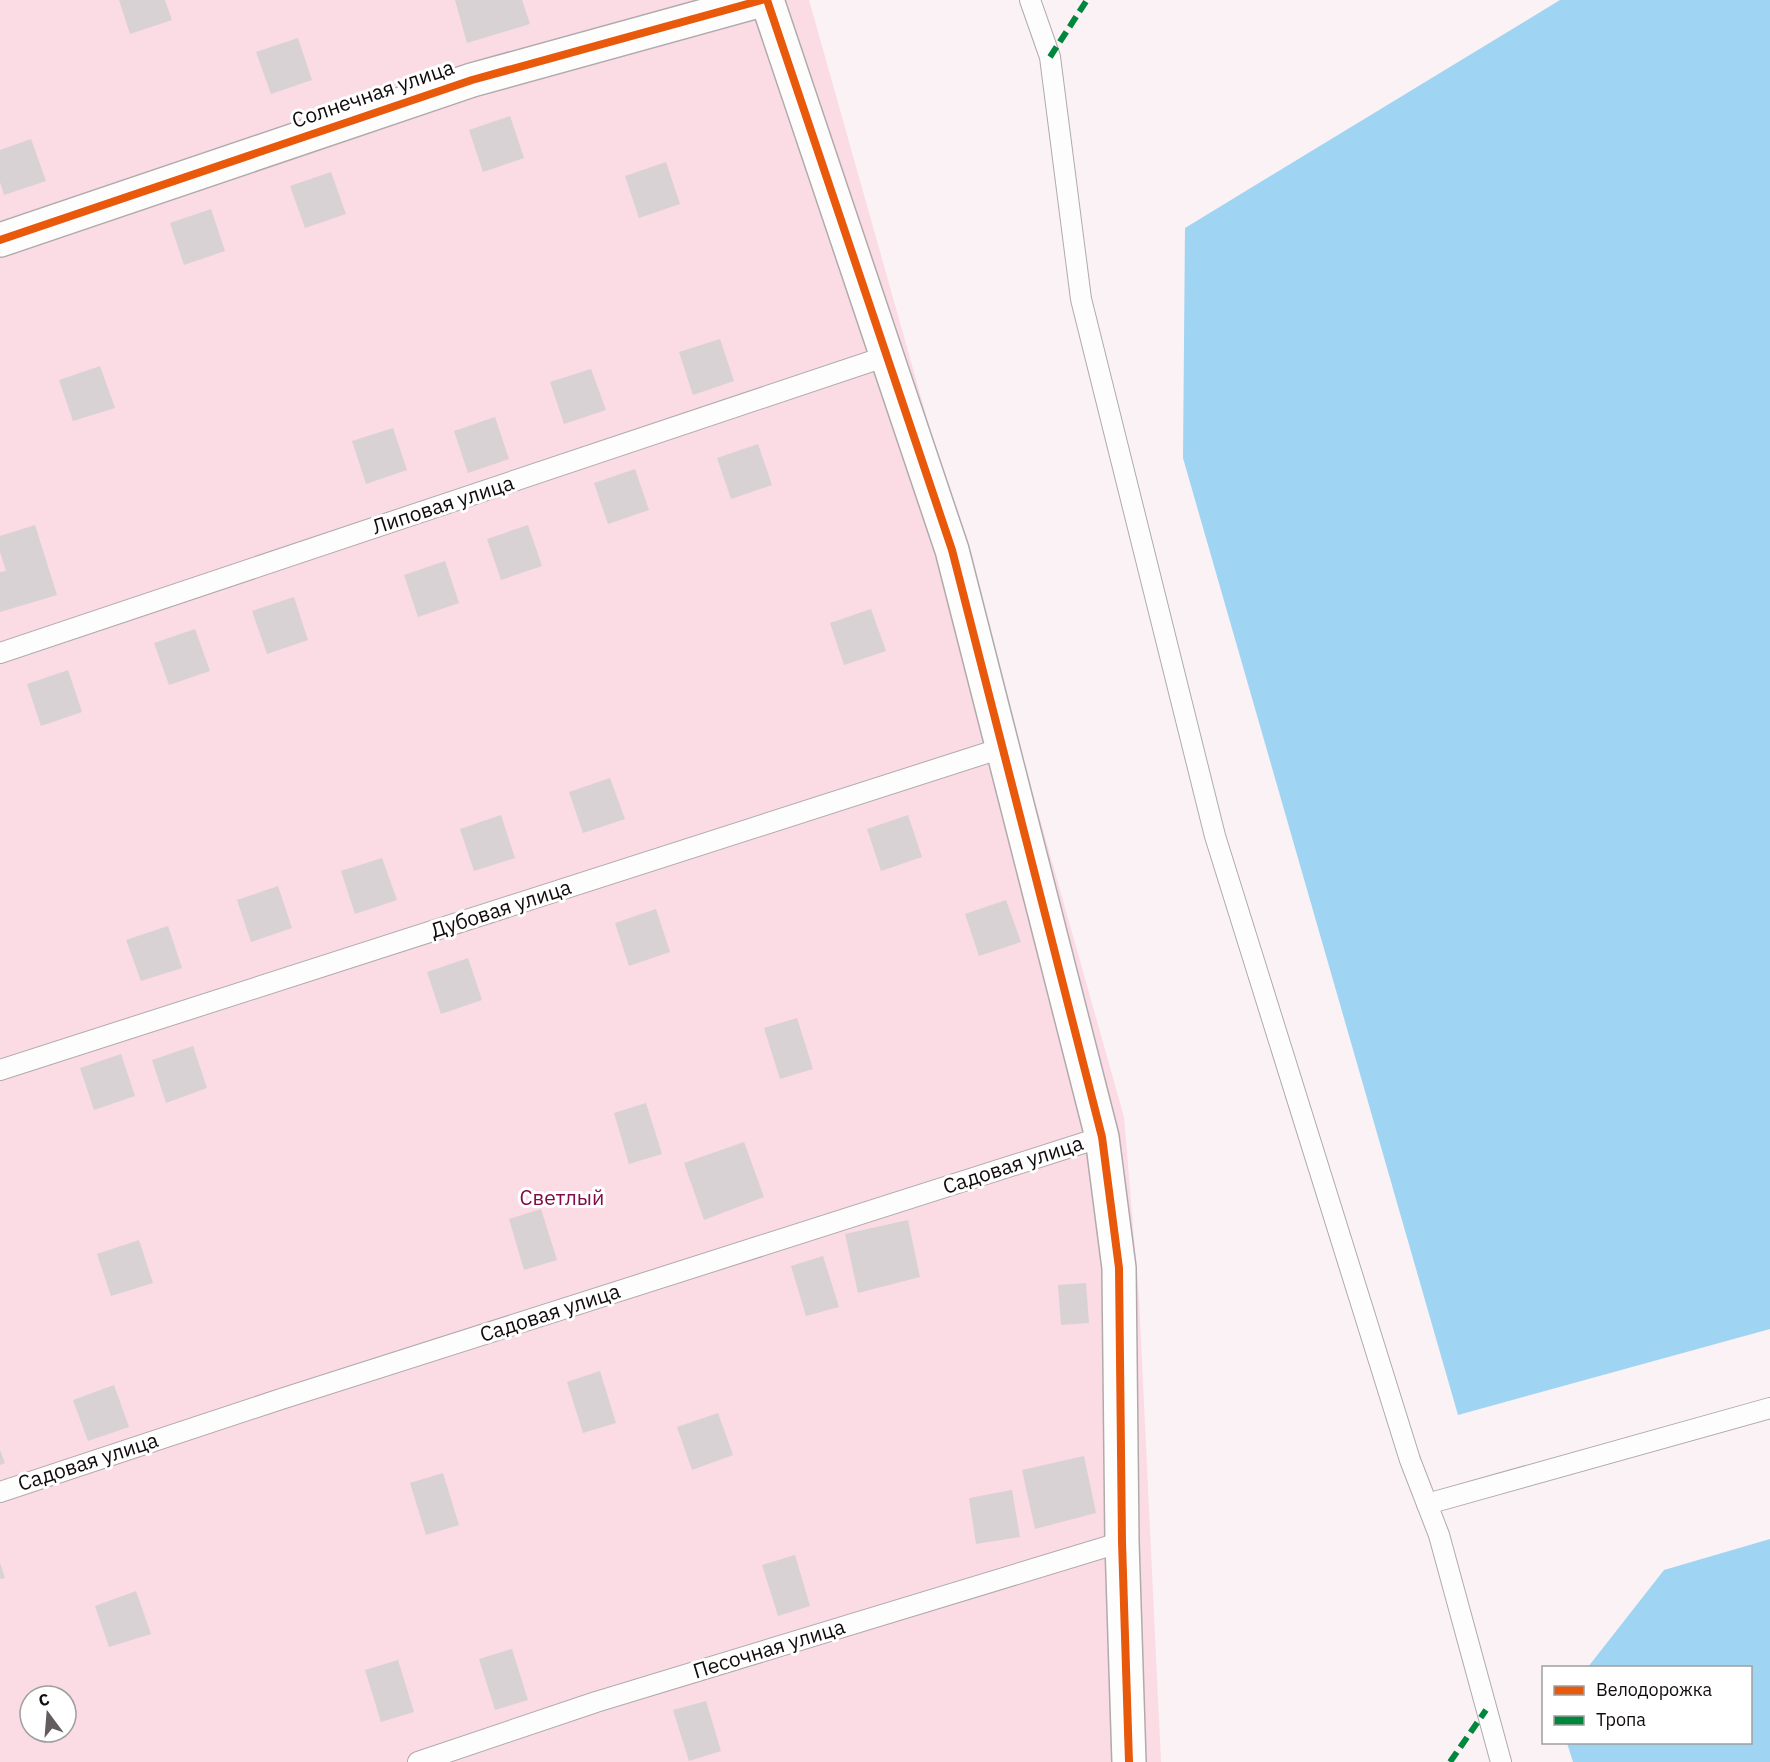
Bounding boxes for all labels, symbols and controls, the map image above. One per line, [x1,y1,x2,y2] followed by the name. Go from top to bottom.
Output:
[288,52,457,134] street label: Солнечная улица
[368,468,517,540] street label: Липовая улица
[427,872,575,944] street label: Дубовая улица
[939,1128,1087,1200] street label: Садовая улица
[520,1183,604,1211] park label: Светлый
[476,1276,624,1348] street label: Садовая улица
[14,1425,162,1497] street label: Садовая улица
[689,1612,848,1684] street label: Песочная улица
[1542,1666,1752,1744] legend
[1596,1678,1712,1701] text: Велодорожка
[18,1684,78,1744] north arrow
[36,1689,52,1711] text: С
[1596,1708,1646,1731] text: Тропа

